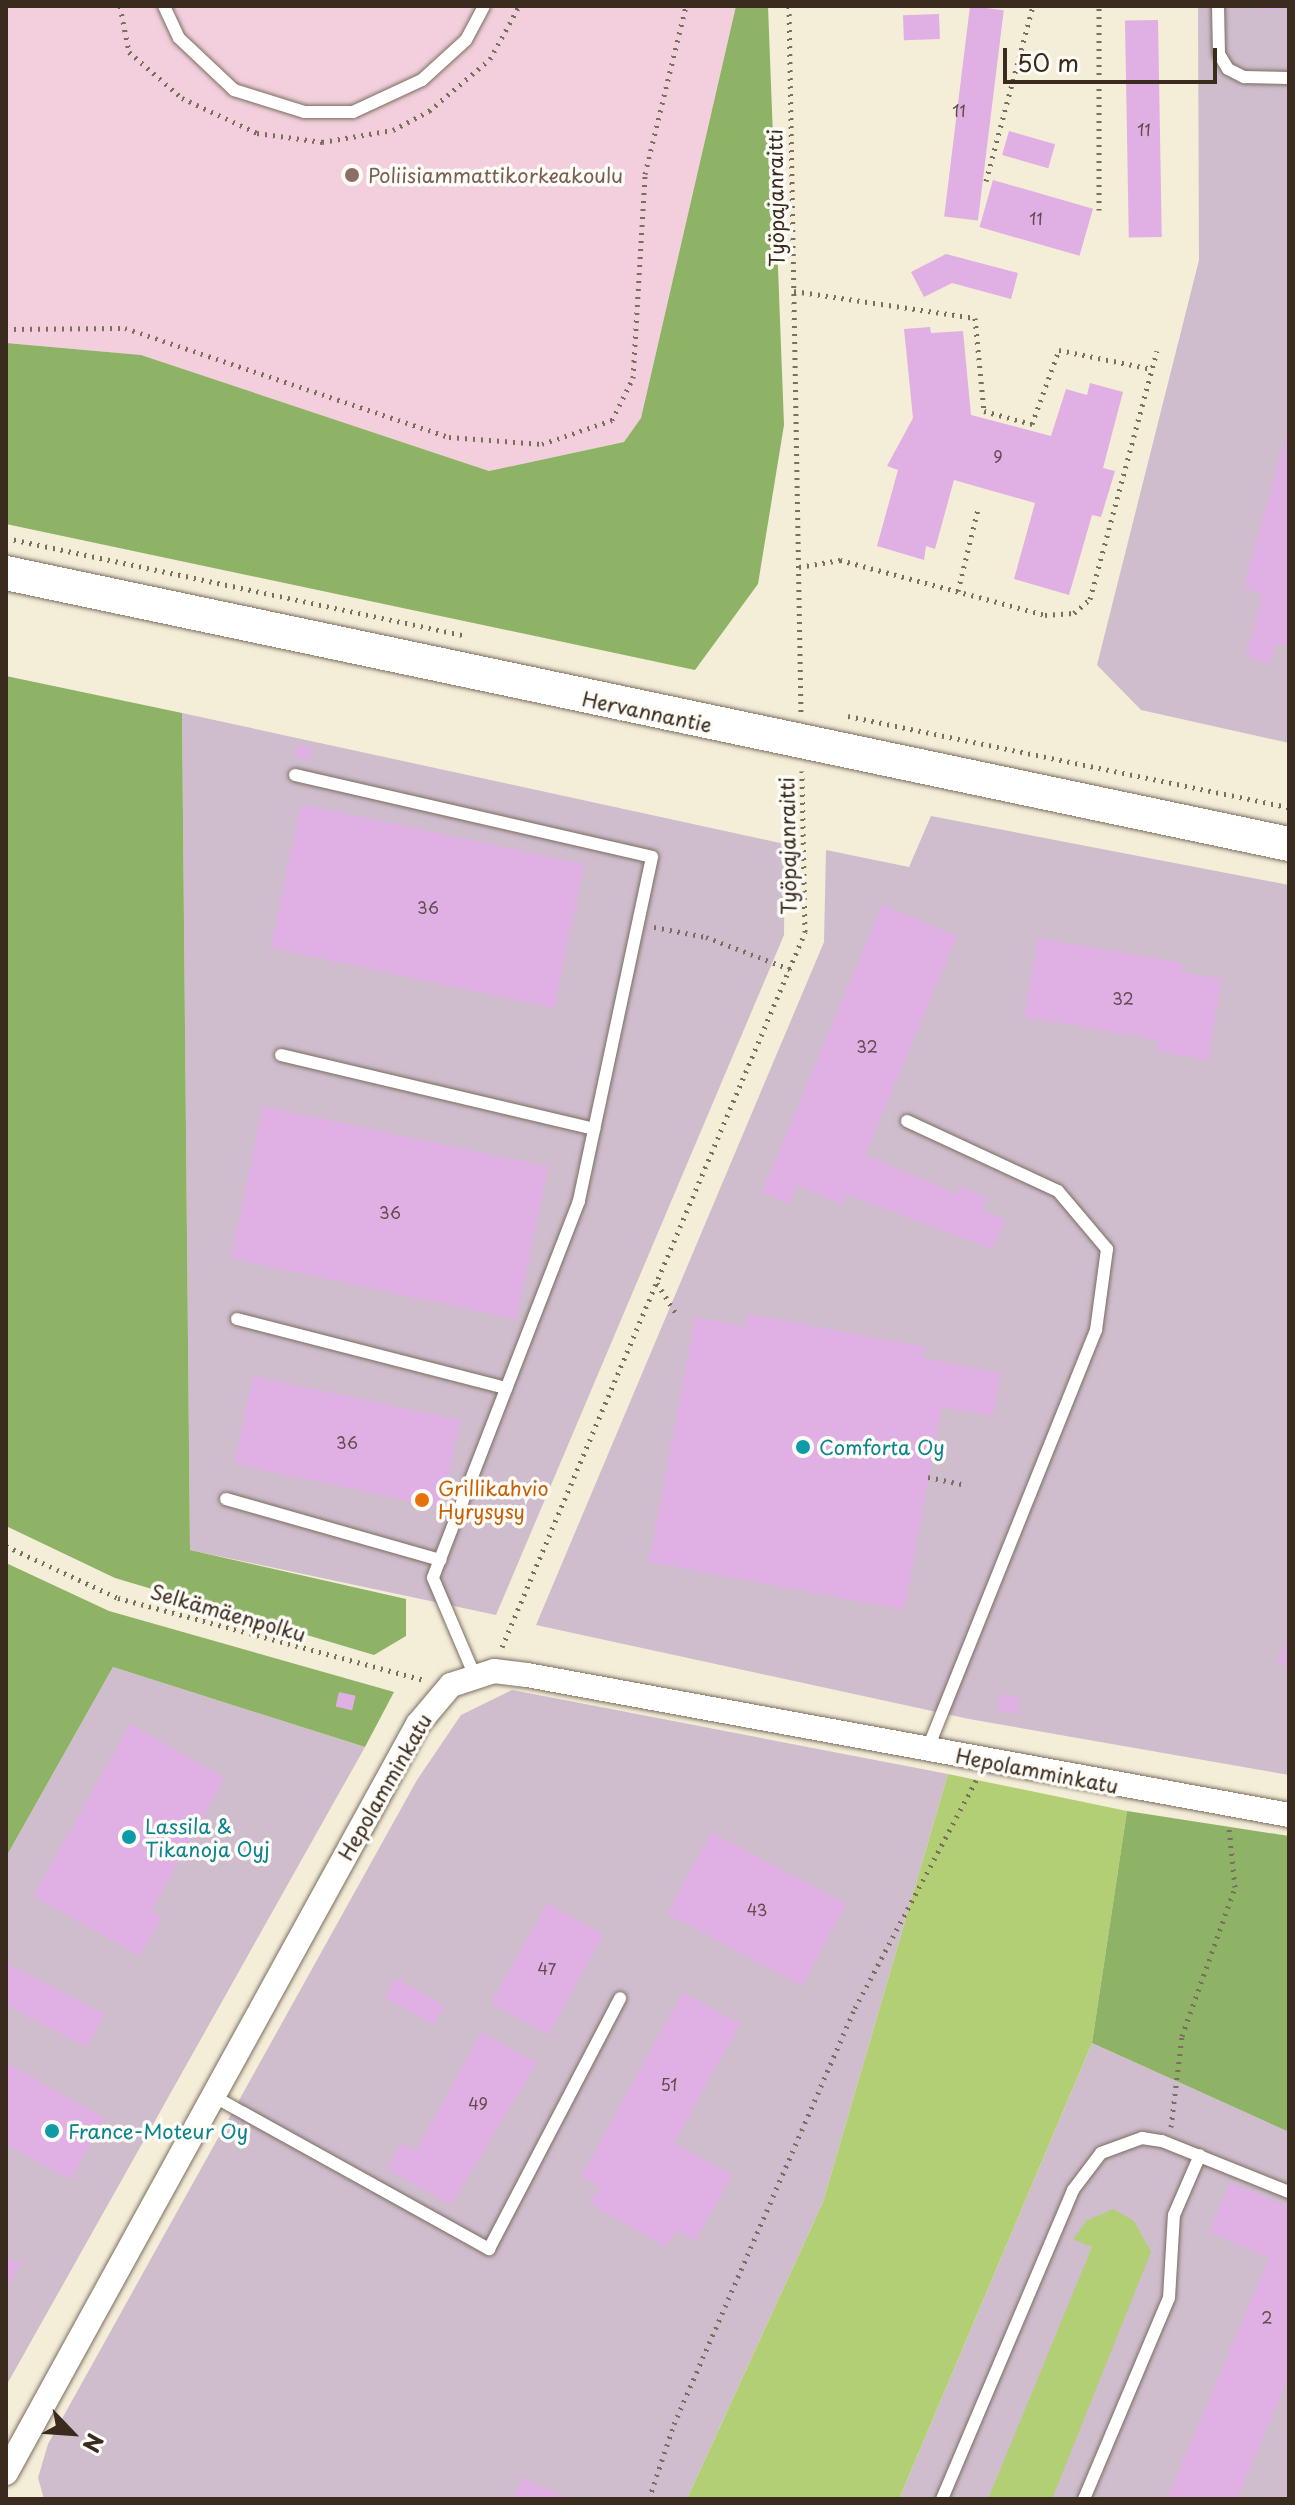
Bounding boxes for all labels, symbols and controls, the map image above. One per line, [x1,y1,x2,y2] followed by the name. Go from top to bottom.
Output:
[1007,32,1221,82] scale bar
[1017,44,1079,80] text: 50 m
[952,100,966,120] house number: 11
[1137,119,1151,139] house number: 11
[763,129,789,267] street label: Työpajanraitti
[368,163,623,187] place label: Poliisiammattikorkeakoulu
[343,166,361,184] marker: Poliisiammattikorkeakoulu
[1029,208,1043,228] house number: 11
[993,446,1003,466] house number: 9
[580,687,714,737] street label: Hervannantie
[775,777,801,915] street label: Työpajanraitti
[417,897,439,917] house number: 36
[1112,988,1134,1008] house number: 32
[856,1036,878,1056] house number: 32
[379,1202,401,1222] house number: 36
[336,1432,358,1452] house number: 36
[819,1435,946,1459] place label: Comforta Oy
[794,1438,812,1456] marker: Comforta Oy
[438,1476,549,1523] place label: Grillikahvio Hyrysysy
[413,1491,431,1509] marker: Grillikahvio Hyrysysy
[148,1579,308,1647] street label: Selkämäenpolku
[333,1710,437,1864] street label: Hepolamminkatu
[954,1743,1120,1799] street label: Hepolamminkatu
[145,1814,270,1861] place label: Lassila & Tikanoja Oyj
[120,1828,138,1846] marker: Lassila & Tikanoja Oyj
[747,1899,767,1919] house number: 43
[538,1958,556,1978] house number: 47
[660,2074,678,2094] house number: 51
[468,2093,488,2113] house number: 49
[68,2119,247,2143] place label: France-Moteur Oy
[43,2122,61,2140] marker: France-Moteur Oy
[1261,2307,1273,2327] house number: 2
[32,2393,112,2473] north arrow
[76,2428,113,2458] text: N

